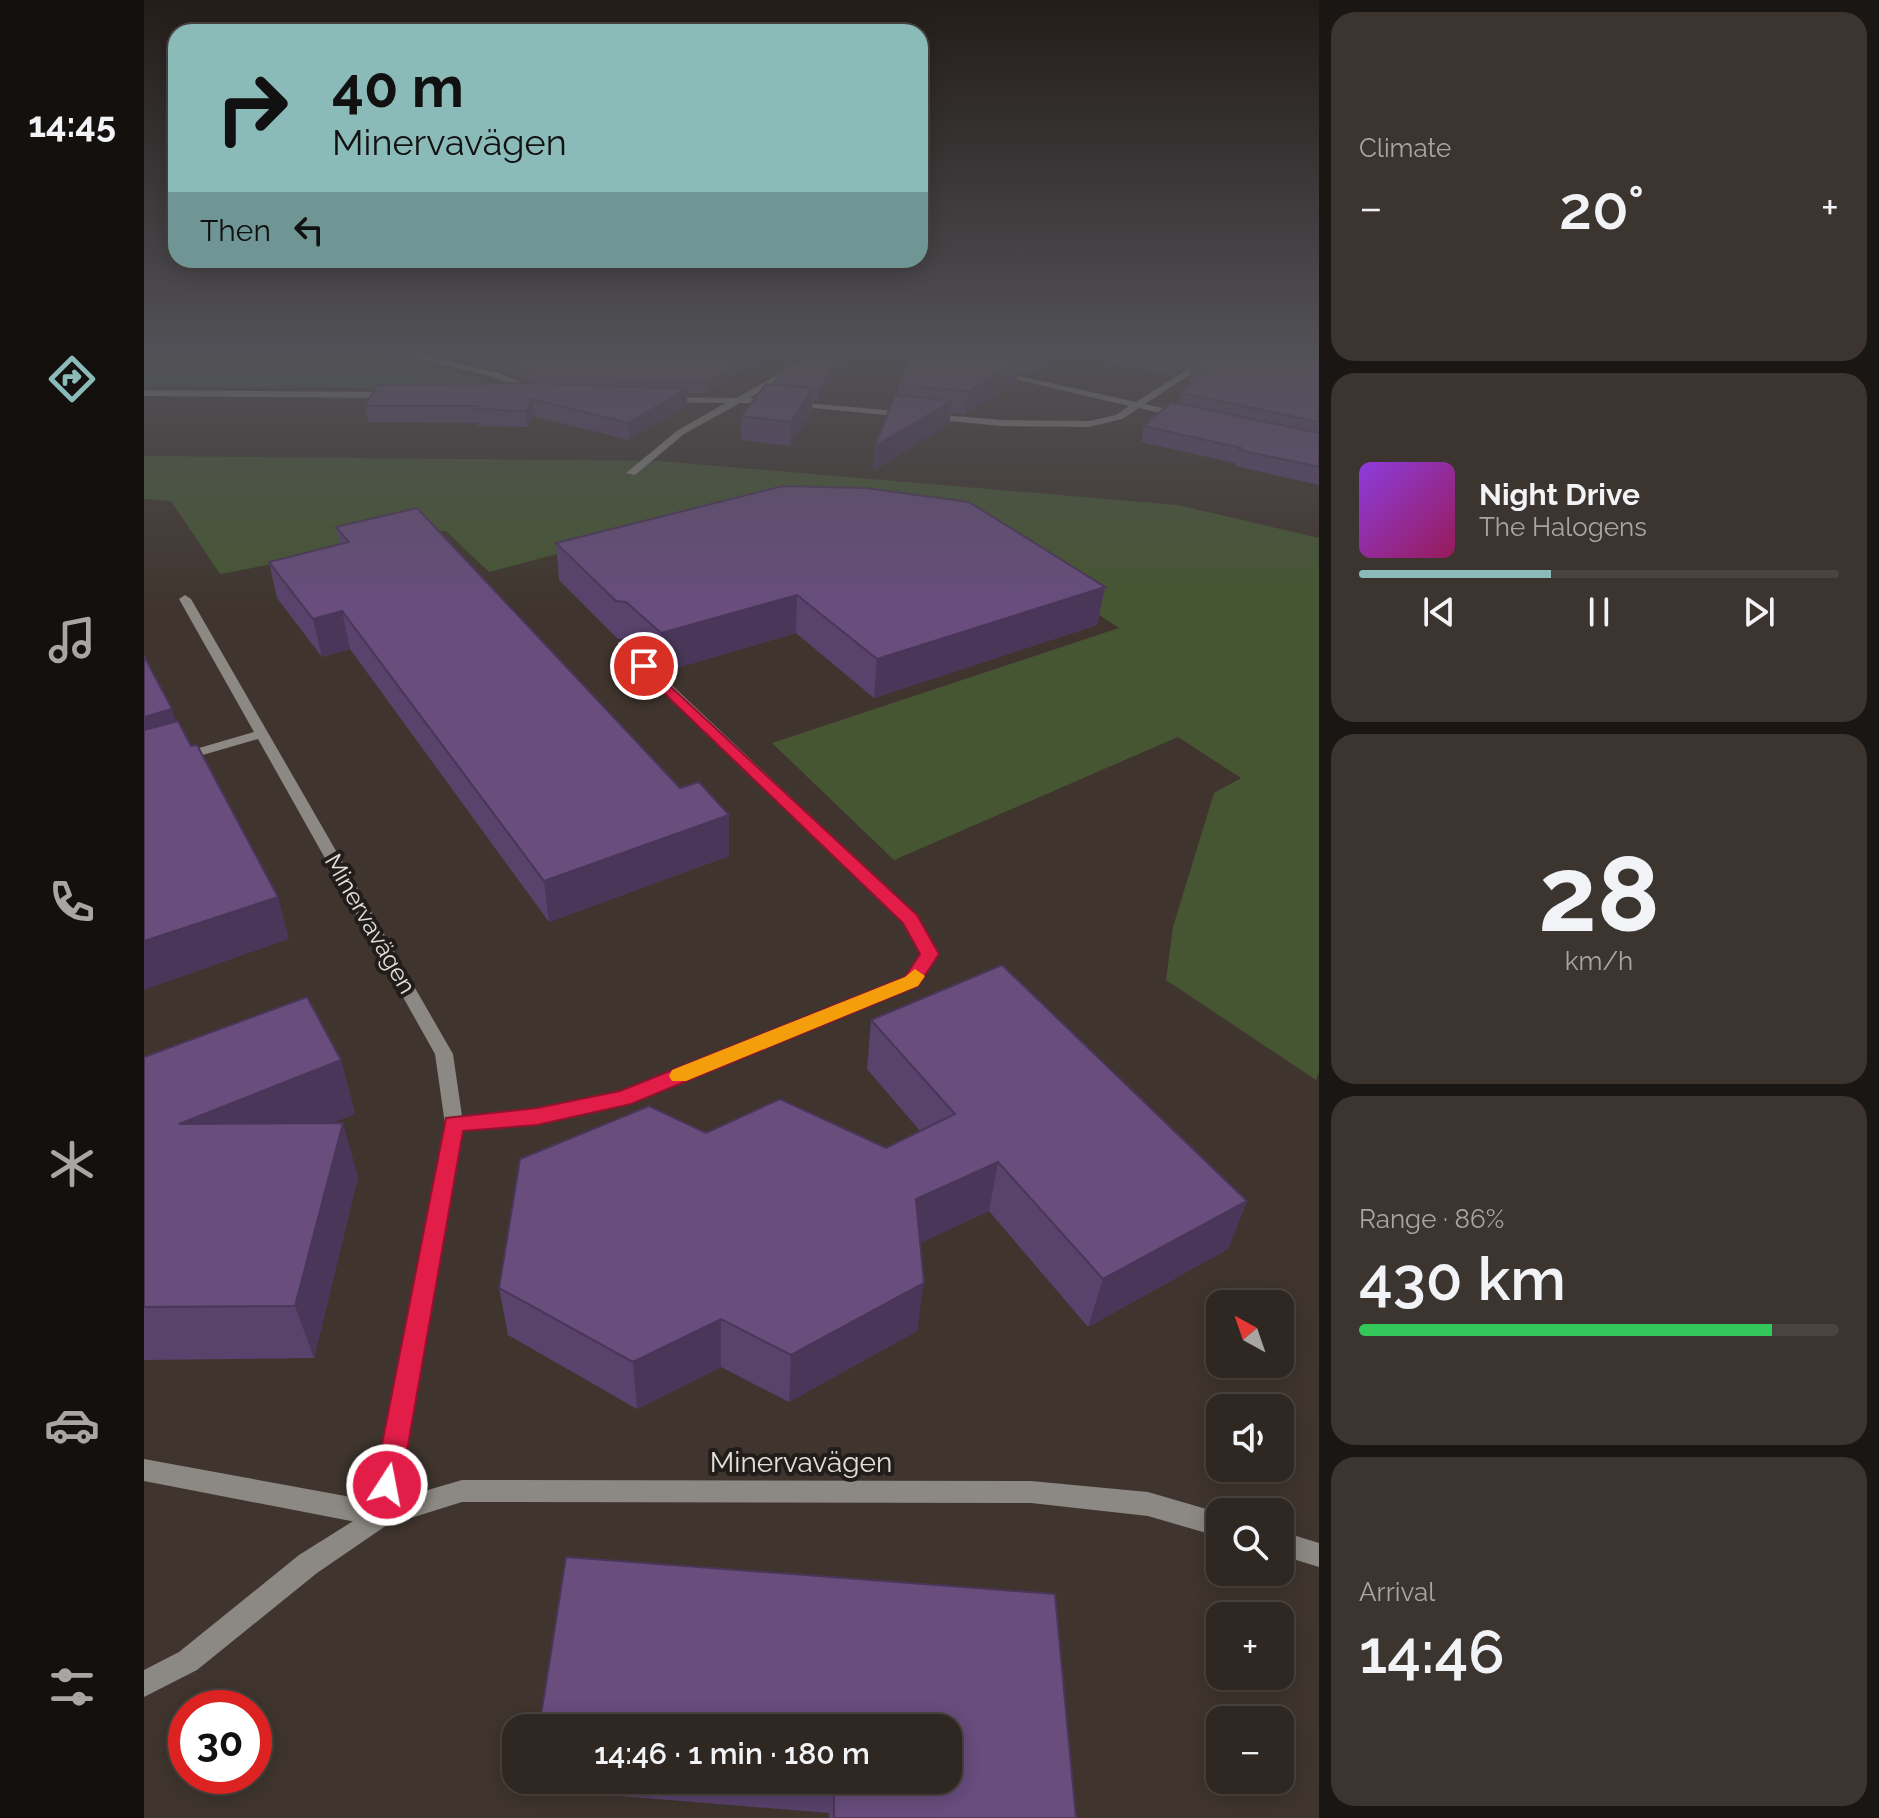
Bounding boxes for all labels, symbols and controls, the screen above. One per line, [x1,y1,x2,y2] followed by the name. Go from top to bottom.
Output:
[332,54,464,120] text: 40 m
[200,56,304,160] icon: right
[28,103,116,145] text: 14:45
[332,121,567,163] text: Minervavägen
[1359,133,1451,163] text: Climate
[1559,173,1644,243] text: 20°
[1359,182,1383,233] text: −
[1821,182,1839,233] text: +
[287,208,331,252] icon: left
[200,213,271,248] text: Then
[44,351,100,407] icon: directions
[1479,477,1640,512] text: Night Drive
[1479,512,1647,542] text: The Halogens
[1417,590,1461,634] icon: previous
[1577,590,1621,634] icon: pause
[1737,590,1781,634] icon: next
[44,612,100,668] icon: music
[610,632,678,700] pin
[622,644,666,688] icon: arrive
[1538,833,1660,955] text: 28
[319,849,422,999] street label: Minervavägen
[44,874,100,930] icon: phone
[1565,946,1633,976] text: km/h
[44,1136,100,1192] icon: climate
[1359,1204,1504,1234] text: Range · 86%
[1359,1244,1566,1314] text: 430 km
[1206,1290,1294,1378] north arrow
[1206,1290,1294,1794] map controls
[1206,1394,1294,1482] button: sound
[44,1397,100,1453] icon: car
[345,1443,429,1527] position arrow
[710,1446,892,1479] street label: Minervavägen
[1206,1498,1294,1586] button: search
[1359,1577,1435,1607] text: Arrival
[1206,1602,1294,1690] button: +
[1359,1617,1505,1687] text: 14:46
[44,1659,100,1715] icon: filters
[168,1690,272,1794] speed limit sign: 30
[1206,1706,1294,1794] button: −
[594,1736,870,1771] text: 14:46 · 1 min · 180 m

